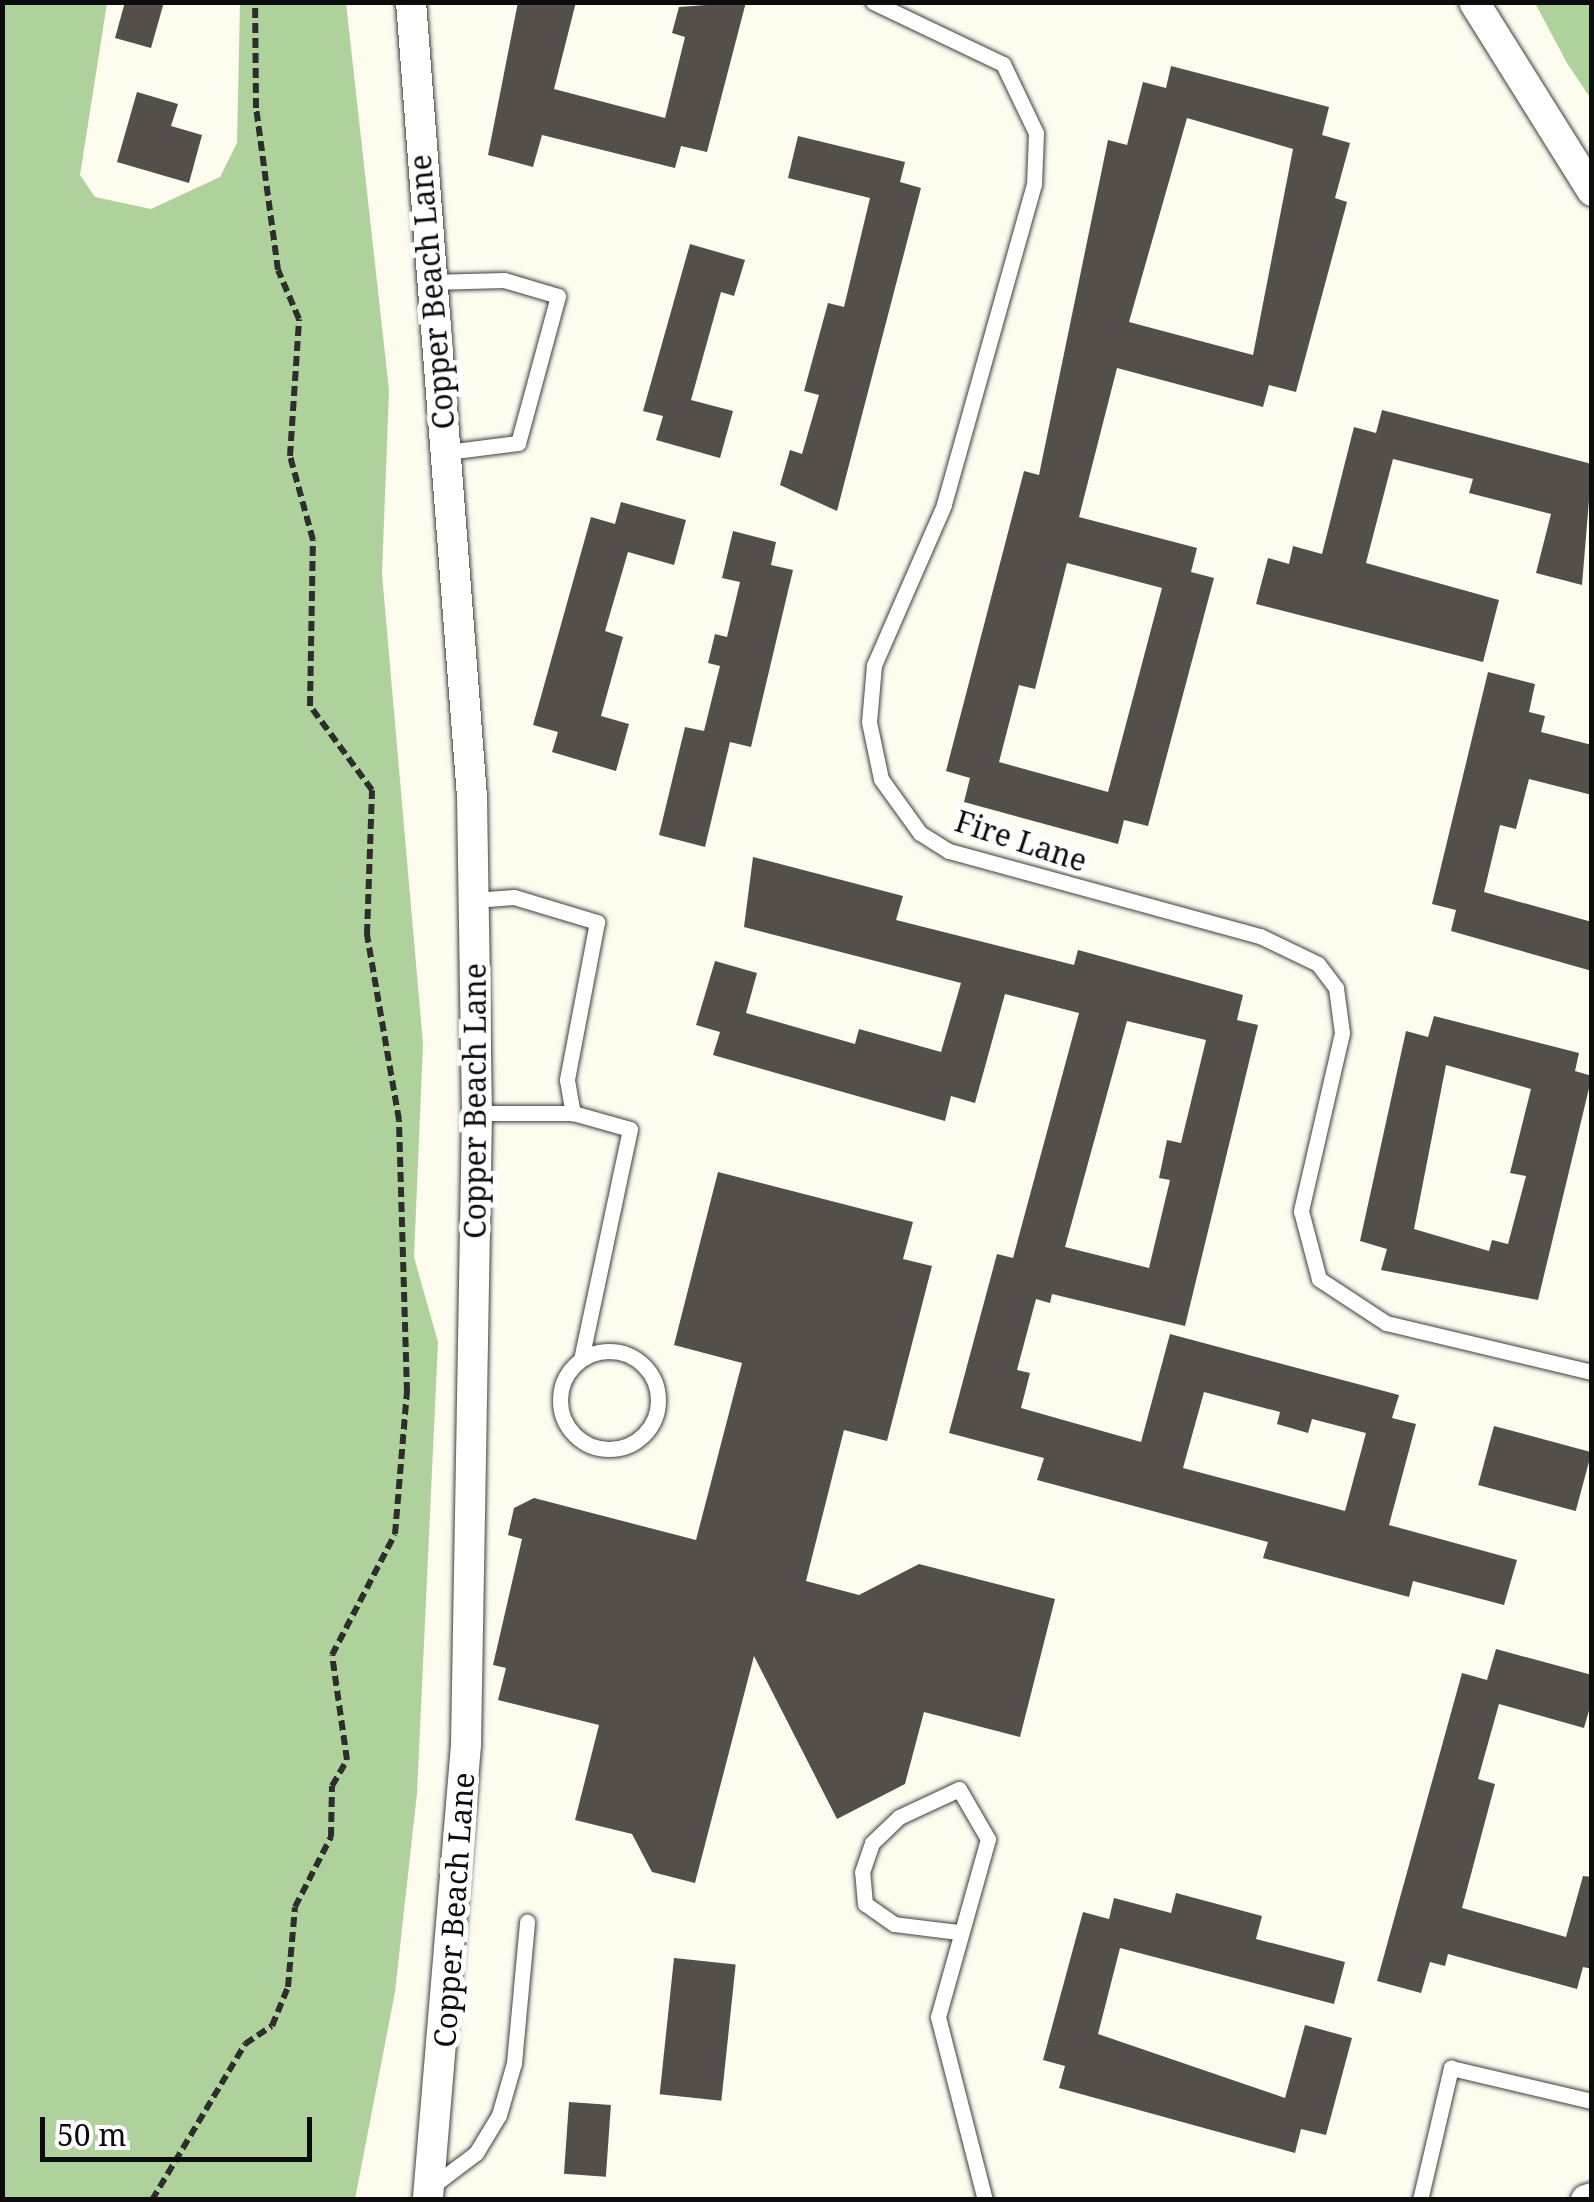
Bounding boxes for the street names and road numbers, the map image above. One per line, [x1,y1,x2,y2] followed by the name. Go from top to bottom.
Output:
[402,153,462,431] street label: Copper Beach Lane
[951,803,1091,879] street label: Fire Lane
[457,963,493,1239] street label: Copper Beach Lane
[426,1771,482,2049] street label: Copper Beach Lane

